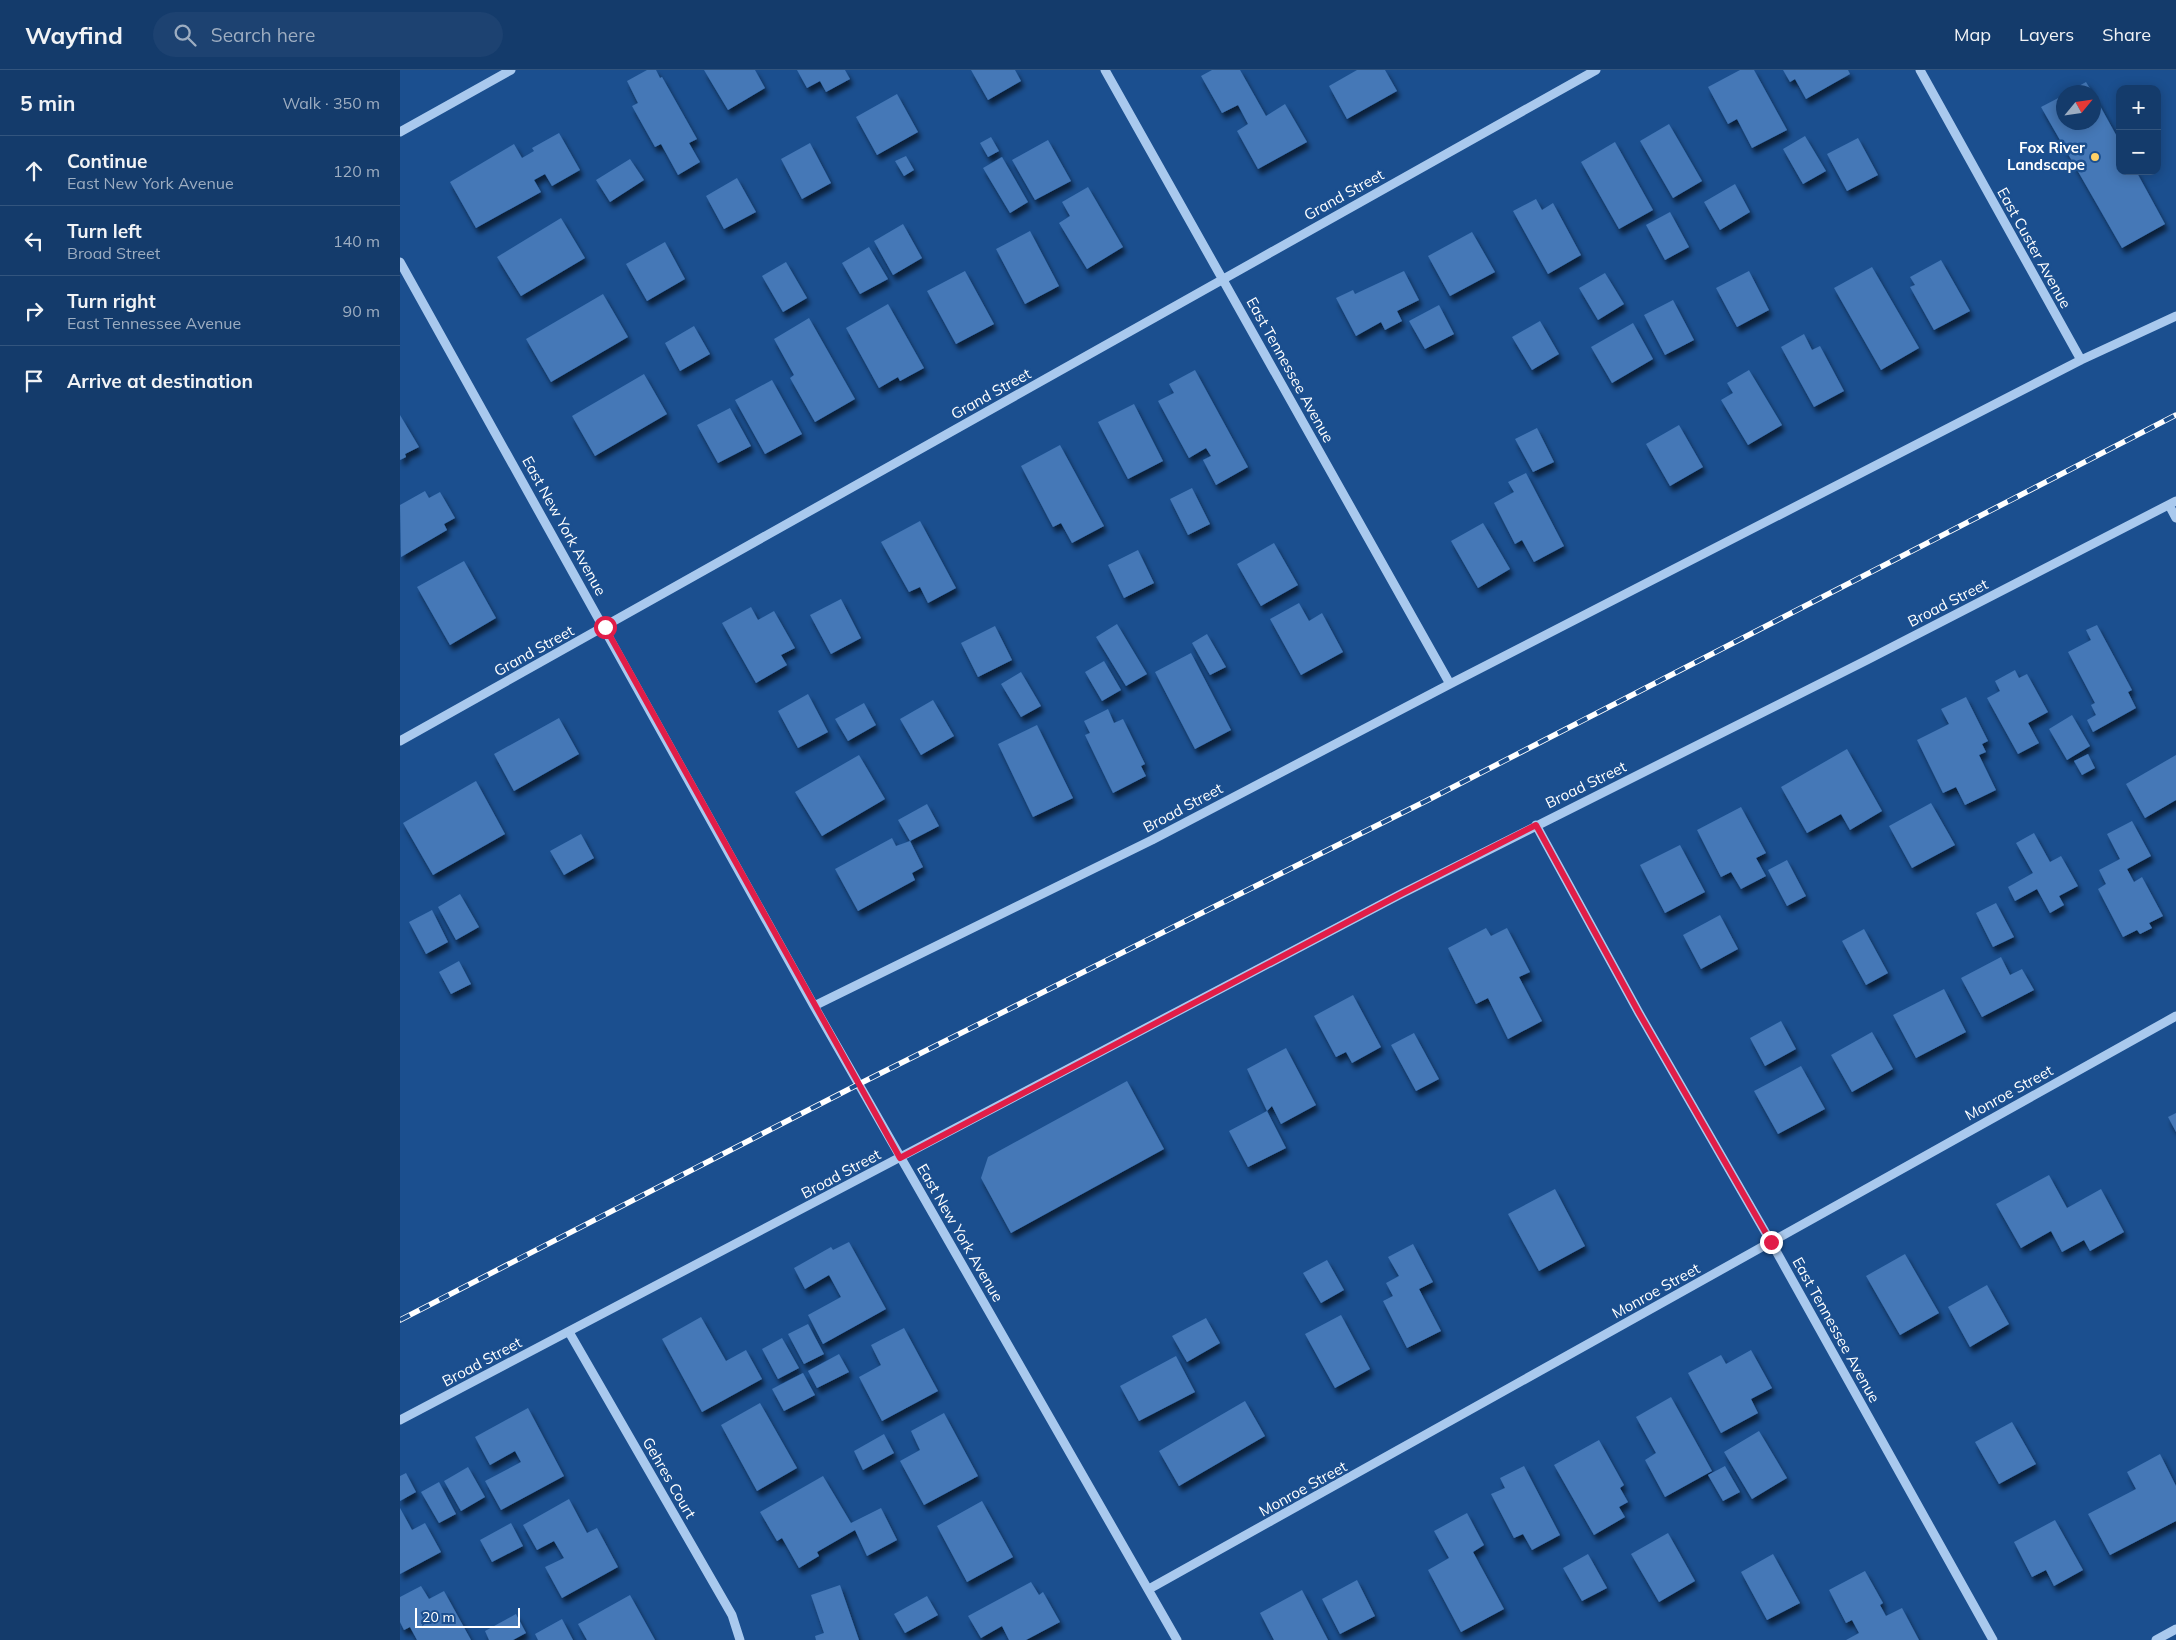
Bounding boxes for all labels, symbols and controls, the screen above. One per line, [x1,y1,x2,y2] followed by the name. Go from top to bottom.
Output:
[153,12,503,57] search box
[25,20,123,50] text: Wayfind
[171,21,199,49] icon: search
[211,23,315,47] text: Search here
[1954,23,1991,46] text: Map
[2019,23,2074,46] text: Layers
[2102,23,2151,46] text: Share
[2056,85,2101,130] north arrow
[2116,85,2161,175] map controls
[2116,85,2161,130] button: +
[20,90,75,116] text: 5 min
[282,93,380,113] text: Walk · 350 m
[2116,130,2161,175] button: −
[2007,138,2085,174] place label: Fox River Landscape
[67,149,147,173] text: Continue
[2089,151,2101,163] marker: Fox River Landscape
[20,157,48,185] icon: ahead
[333,161,380,181] text: 120 m
[1300,165,1387,224] street label: Grand Street
[67,173,234,193] text: East New York Avenue
[1993,184,2076,312] street label: East Custer Avenue
[67,219,142,243] text: Turn left
[20,227,48,255] icon: left
[333,231,380,251] text: 140 m
[67,243,160,263] text: Broad Street
[67,289,156,313] text: Turn right
[1243,294,1338,446] street label: East Tennessee Avenue
[20,297,48,325] icon: right
[343,301,380,321] text: 90 m
[67,313,241,333] text: East Tennessee Avenue
[947,364,1034,423] street label: Grand Street
[20,367,48,395] icon: arrive
[67,369,253,393] text: Arrive at destination
[518,453,611,599] street label: East New York Avenue
[1904,574,1991,631] street label: Broad Street
[594,616,617,639] route start
[490,621,577,680] street label: Grand Street
[1542,757,1629,812] street label: Broad Street
[1140,779,1226,836] street label: Broad Street
[1961,1061,2056,1125] street label: Monroe Street
[798,1145,884,1202] street label: Broad Street
[913,1160,1008,1305] street label: East New York Avenue
[1760,1231,1783,1254] route end
[1789,1254,1884,1406] street label: East Tennessee Avenue
[1608,1259,1703,1323] street label: Monroe Street
[439,1333,525,1390] street label: Broad Street
[638,1434,700,1522] street label: Gehres Court
[1255,1457,1350,1521] street label: Monroe Street
[415,1605,520,1628] scale bar
[422,1608,455,1626] text: 20 m

